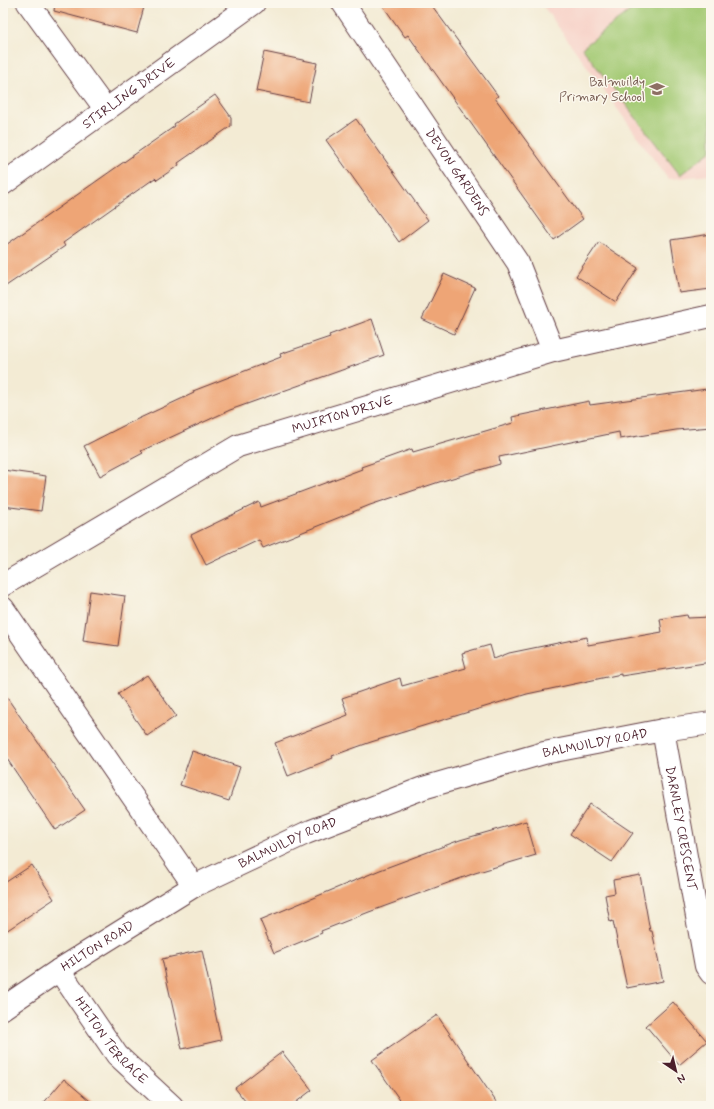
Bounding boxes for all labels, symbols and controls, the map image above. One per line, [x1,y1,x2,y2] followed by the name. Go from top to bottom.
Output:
[79,54,179,133] street label: STIRLING DRIVE
[559,74,645,106] place label: Balmuildy Primary School
[648,80,666,98] school or university icon: Balmuildy Primary School
[421,125,493,220] street label: DEVON GARDENS
[290,391,395,438] street label: MUIRTON DRIVE
[541,725,649,762] street label: BALMUILDY ROAD
[661,765,701,893] street label: DARNLEY CRESCENT
[236,813,340,872] street label: BALMUILDY ROAD
[58,917,137,975] street label: HILTON ROAD
[71,993,152,1088] street label: HILTON TERRACE
[656,1051,696,1091] north arrow
[674,1071,688,1086] text: N

